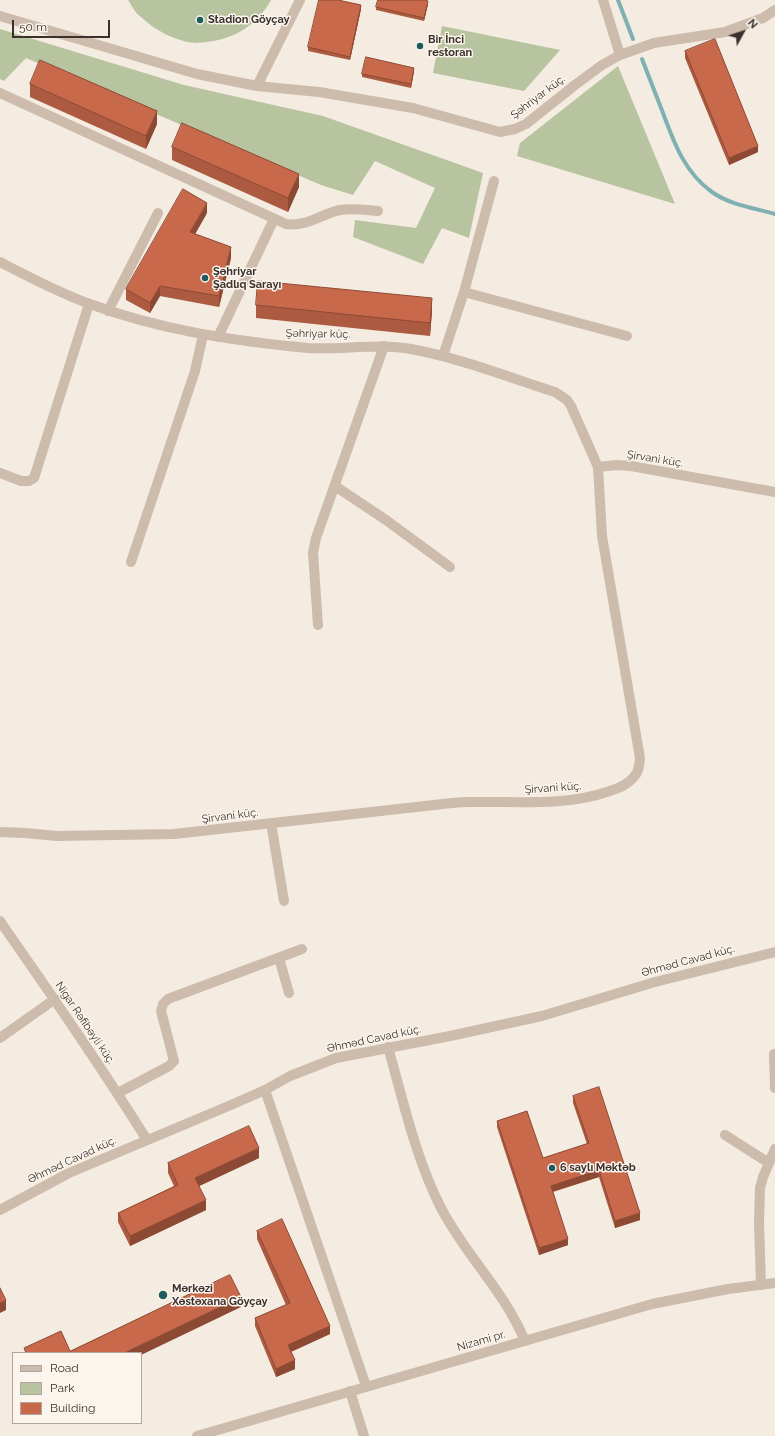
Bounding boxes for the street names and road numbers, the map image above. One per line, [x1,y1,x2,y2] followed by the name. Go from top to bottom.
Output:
[508,72,568,122] street label: Şəhriyar küç.
[286,327,350,341] street label: Şəhriyar küç.
[626,448,684,470] street label: Şirvani küç.
[524,779,582,797] street label: Şirvani küç.
[201,806,259,826] street label: Şirvani küç.
[640,942,736,980] street label: Əhməd Cavad küç.
[52,979,118,1067] street label: Nigar Rəfibəyli küç.
[326,1023,422,1055] street label: Əhməd Cavad küç.
[26,1134,118,1186] street label: Əhməd Cavad küç.
[456,1328,506,1354] street label: Nizami pr.

